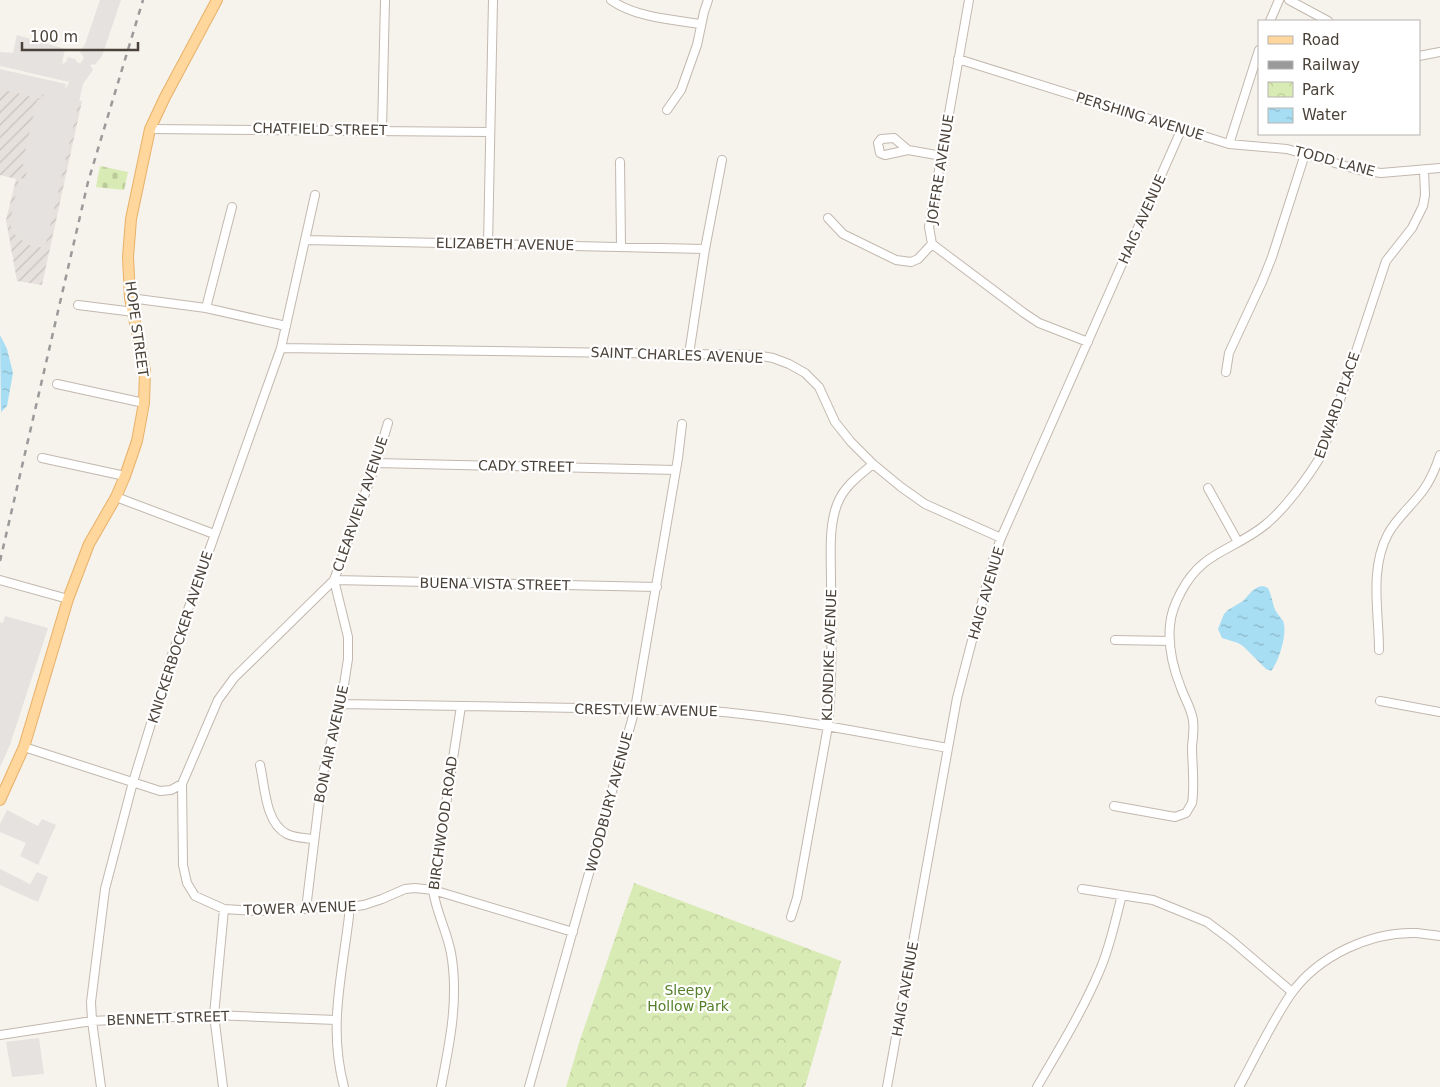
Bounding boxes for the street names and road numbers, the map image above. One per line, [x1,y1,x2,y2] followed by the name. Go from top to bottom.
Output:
[1074,89,1206,143] street label: PERSHING AVENUE
[923,113,957,226] street label: JOFFRE AVENUE
[252,120,388,138] street label: CHATFIELD STREET
[1292,142,1377,179] street label: TODD LANE
[1115,172,1169,266] street label: HAIG AVENUE
[436,235,574,253] street label: ELIZABETH AVENUE
[122,280,152,378] street label: HOPE STREET
[590,344,764,366] street label: SAINT CHARLES AVENUE
[1311,350,1363,460] street label: EDWARD PLACE
[329,434,391,574] street label: CLEARVIEW AVENUE
[478,457,574,475] street label: CADY STREET
[965,545,1007,641] street label: HAIG AVENUE
[145,549,215,725] street label: KNICKERBOCKER AVENUE
[420,575,571,593] street label: BUENA VISTA STREET
[819,589,839,721] street label: KLONDIKE AVENUE
[311,684,351,804] street label: BON AIR AVENUE
[574,701,718,719] street label: CRESTVIEW AVENUE
[583,730,635,874] street label: WOODBURY AVENUE
[426,755,460,891] street label: BIRCHWOOD ROAD
[242,898,357,918] street label: TOWER AVENUE
[889,940,921,1038] street label: HAIG AVENUE
[106,1008,230,1028] street label: BENNETT STREET

